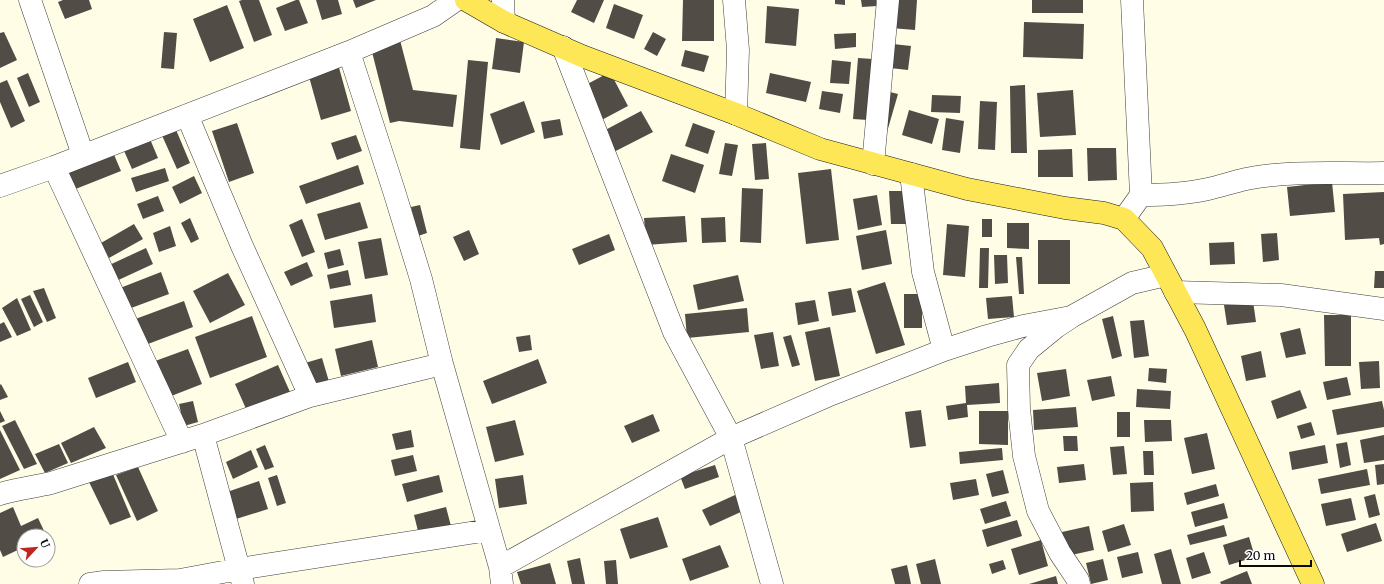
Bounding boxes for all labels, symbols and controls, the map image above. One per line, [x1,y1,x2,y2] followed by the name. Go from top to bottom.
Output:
[16,528,56,568] north arrow
[37,537,53,551] text: U
[1240,542,1311,568] scale bar
[1246,548,1275,563] text: 20 m

